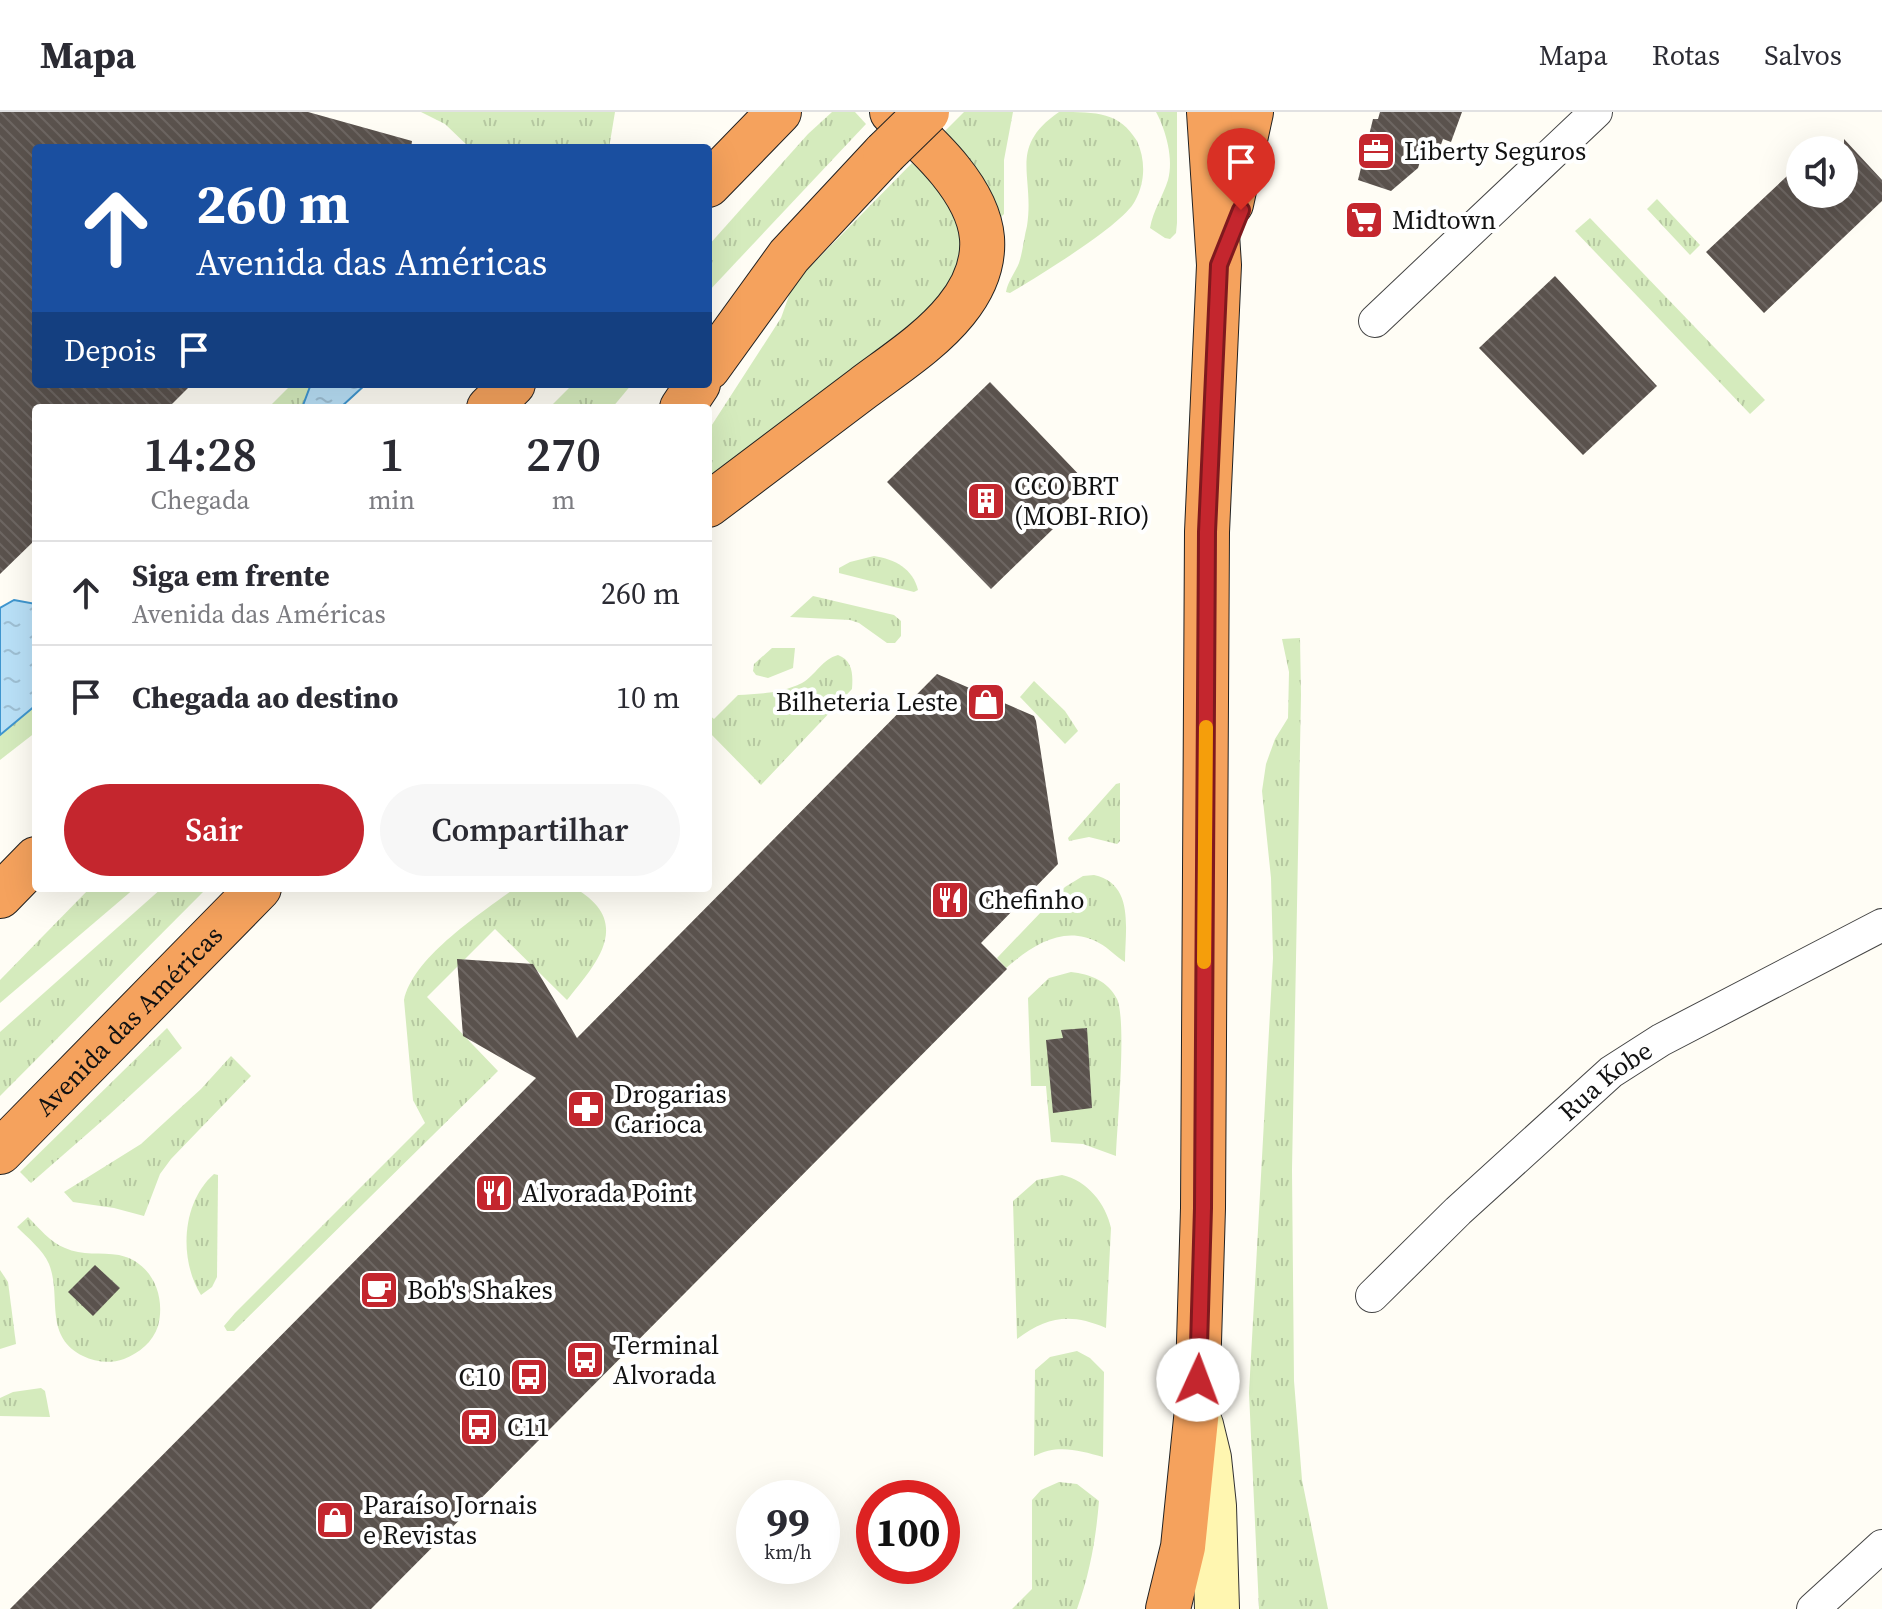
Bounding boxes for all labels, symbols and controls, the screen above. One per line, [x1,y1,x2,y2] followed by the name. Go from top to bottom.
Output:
[40,29,136,81] text: Mapa
[1539,36,1608,74] text: Mapa
[1652,36,1720,74] text: Rotas
[1764,36,1842,74] text: Salvos
[1207,128,1275,210] pin
[1355,130,1397,172] office icon: Liberty Seguros
[1404,133,1586,169] place label: Liberty Seguros
[1786,136,1858,208] map controls
[1786,136,1858,208] button: sound
[1219,140,1263,184] icon: arrive
[196,165,350,242] text: 260 m
[64,176,168,280] icon: ahead
[1343,199,1385,241] supermarket icon: Midtown
[1392,202,1496,238] place label: Midtown
[196,238,547,287] text: Avenida das Américas
[172,328,216,372] icon: arrive
[64,330,156,371] text: Depois
[143,421,257,487] text: 14:28
[379,421,404,487] text: 1
[526,421,601,487] text: 270
[1014,468,1150,534] place label: CCO BRT (MOBI-RIO)
[965,480,1007,522] building icon: CCO BRT (MOBI-RIO)
[150,482,250,518] text: Chegada
[368,482,415,518] text: min
[552,482,575,518] text: m
[132,555,330,596] text: Siga em frente
[64,571,108,615] icon: ahead
[601,573,680,614] text: 260 m
[132,596,386,632] text: Avenida das Américas
[64,675,108,719] icon: arrive
[132,677,398,718] text: Chegada ao destino
[616,677,680,718] text: 10 m
[965,681,1007,723] shop icon: Bilheteria Leste
[776,684,958,720] place label: Bilheteria Leste
[64,784,364,876] button: Sair
[380,784,680,876] button: Compartilhar
[929,879,971,921] restaurant icon: Chefinho
[978,882,1084,918] place label: Chefinho
[27,917,231,1124] street label: Avenida das Américas
[1551,1032,1659,1129] street label: Rua Kobe
[614,1076,727,1142] place label: Drogarias Carioca
[565,1088,607,1130] pharmacy icon: Drogarias Carioca
[473,1172,515,1214] restaurant icon: Alvorada Point
[522,1175,693,1211] place label: Alvorada Point
[358,1269,400,1311] cafe icon: Bob's Shakes
[407,1272,553,1308] place label: Bob's Shakes
[613,1327,719,1393] place label: Terminal Alvorada
[1156,1338,1240,1422] position arrow
[564,1339,606,1381] bus stop icon: Terminal Alvorada
[508,1356,550,1398] bus stop icon: C10
[459,1359,501,1395] place label: C10
[458,1406,500,1448] bus stop icon: C11
[507,1409,549,1445] place label: C11
[856,1480,960,1584] speed limit sign: 100
[363,1487,537,1553] place label: Paraíso Jornais e Revistas
[766,1495,810,1549] text: 99
[314,1499,356,1541] shop icon: Paraíso Jornais e Revistas
[764,1538,812,1566] text: km/h

